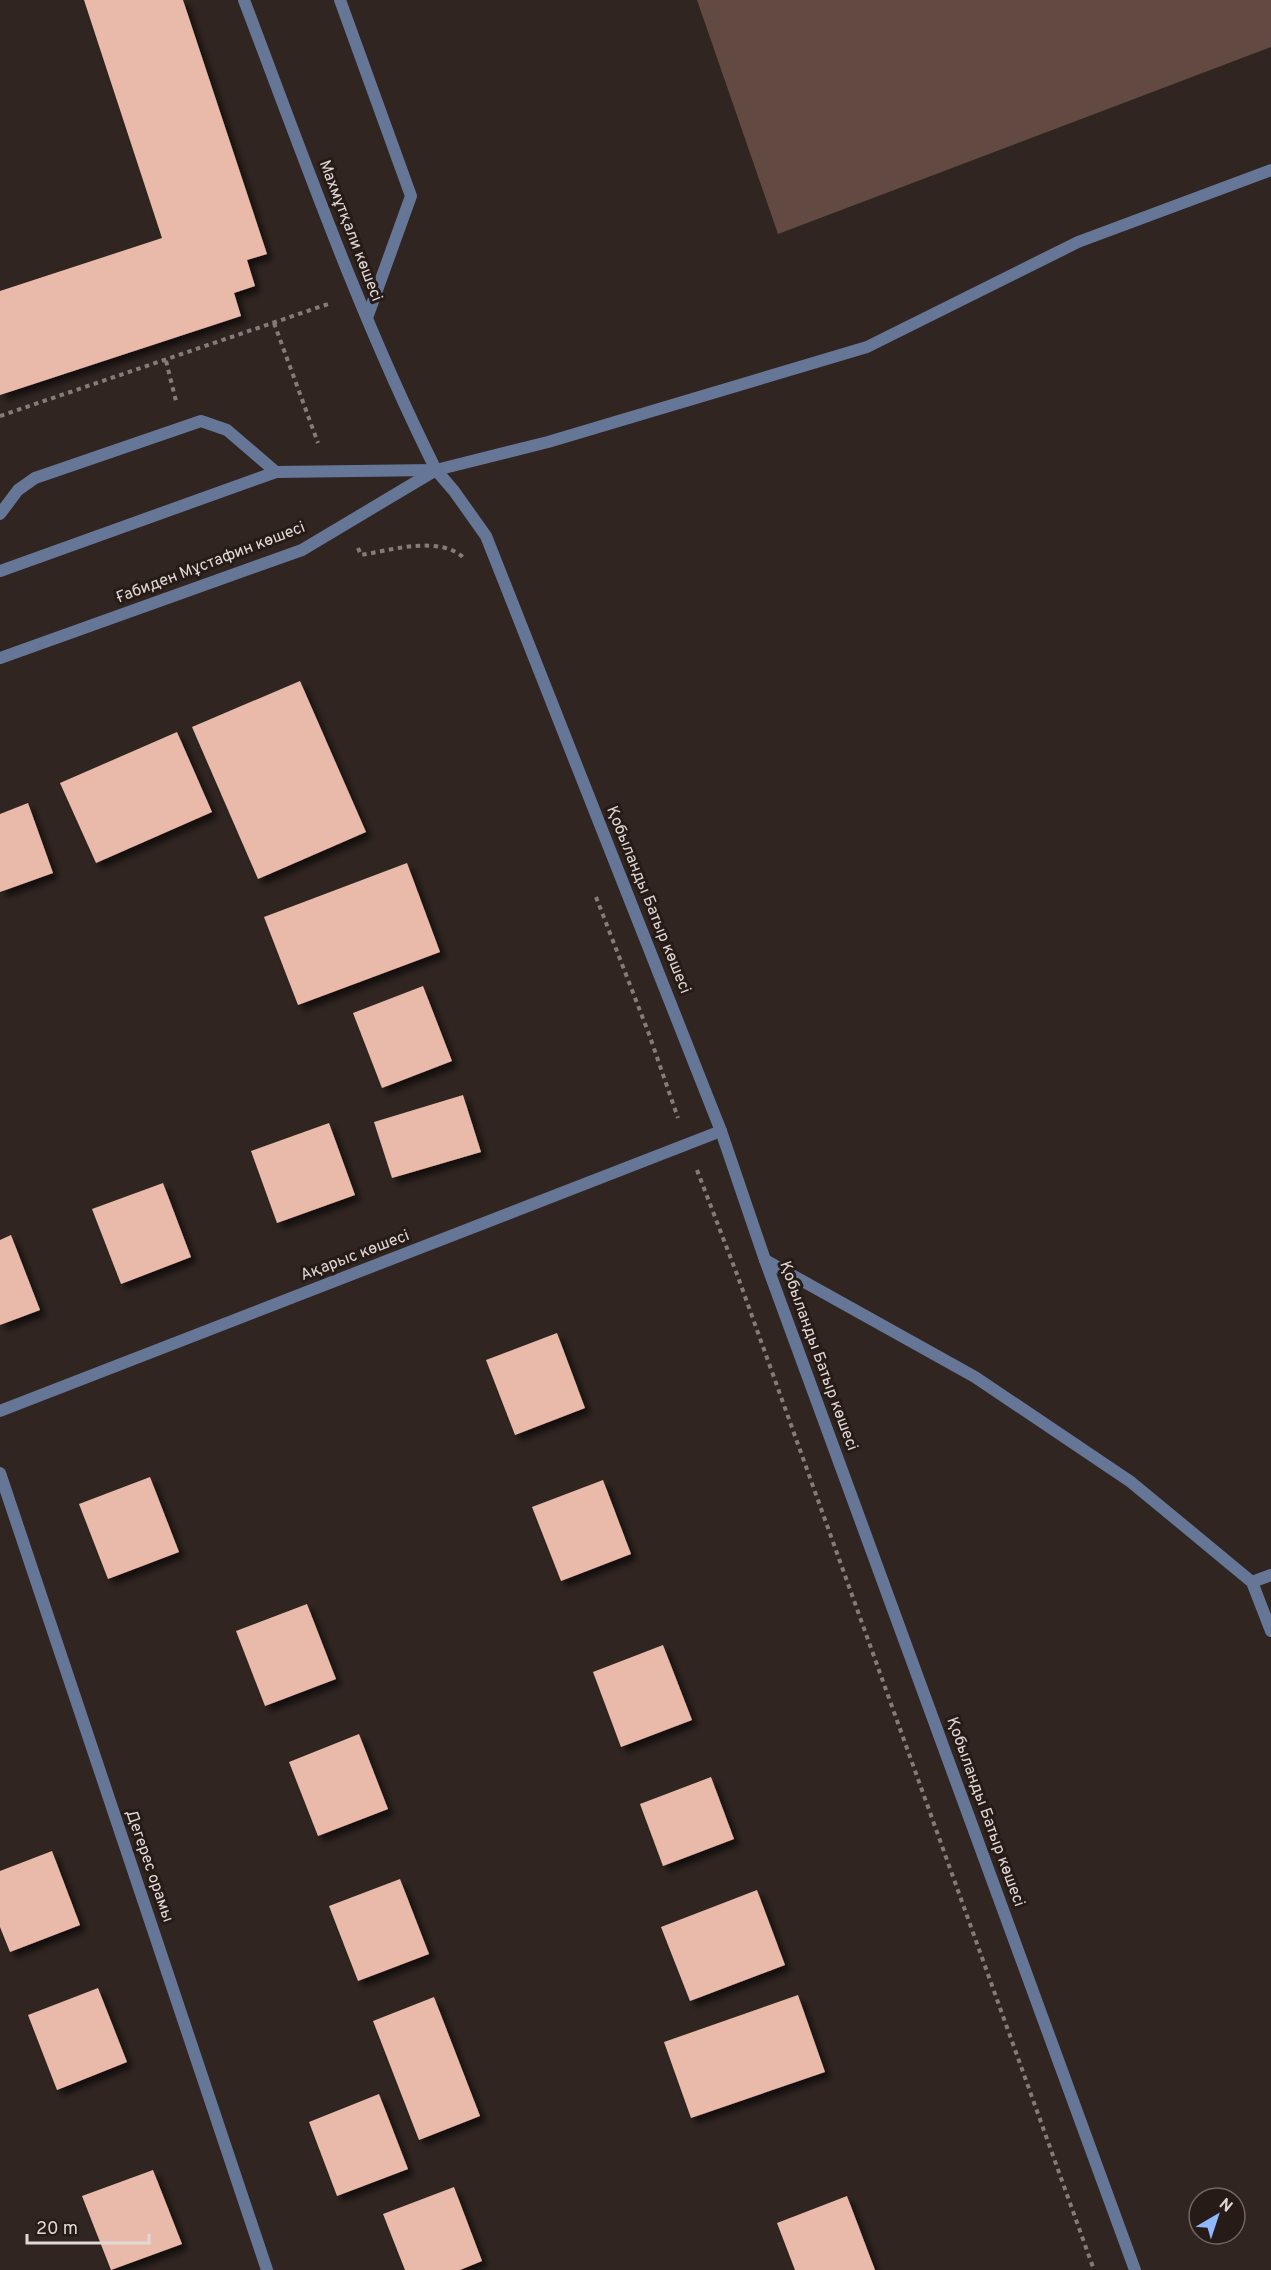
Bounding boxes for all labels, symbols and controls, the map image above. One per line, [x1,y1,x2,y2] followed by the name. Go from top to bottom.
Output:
[314,157,386,305] street label: Махмұтқали көшесі
[114,518,308,608] street label: Ғабиден Мұстафин көшесі
[601,803,695,997] street label: Қобыланды Батыр көшесі
[298,1226,412,1286] street label: Ақарыс көшесі
[774,1258,862,1454] street label: Қобыланды Батыр көшесі
[941,1714,1029,1910] street label: Қобыланды Батыр көшесі
[120,1807,178,1925] street label: Дегерес орамы
[1187,2186,1247,2246] north arrow
[1214,2195,1236,2217] text: N
[27,2207,148,2245] scale bar
[36,2218,78,2241] text: 20 m

